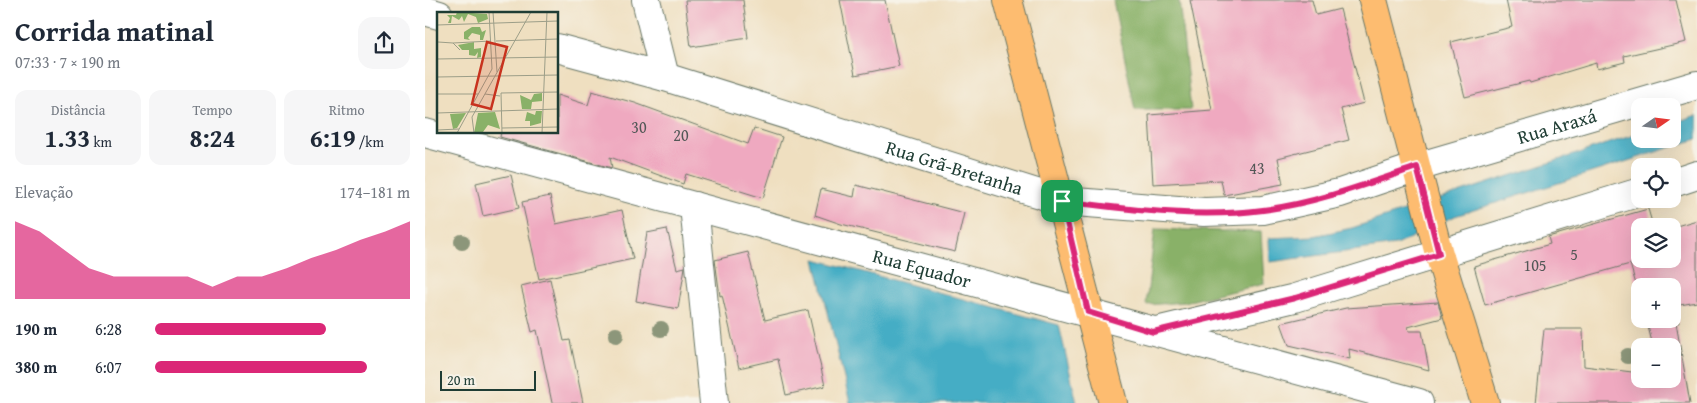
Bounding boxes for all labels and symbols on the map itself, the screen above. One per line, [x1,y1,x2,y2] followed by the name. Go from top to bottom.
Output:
[437,12,559,134] inset map
[1631,98,1681,148] north arrow
[1514,101,1600,151] street label: Rua Araxá
[631,115,647,139] house number: 30
[673,123,689,147] house number: 20
[882,133,1026,202] street label: Rua Grã-Bretanha
[1249,156,1265,180] house number: 43
[1041,180,1083,222] pin
[870,241,975,295] street label: Rua Equador
[1570,242,1578,266] house number: 5
[1523,253,1547,277] house number: 105
[440,368,536,391] scale bar

